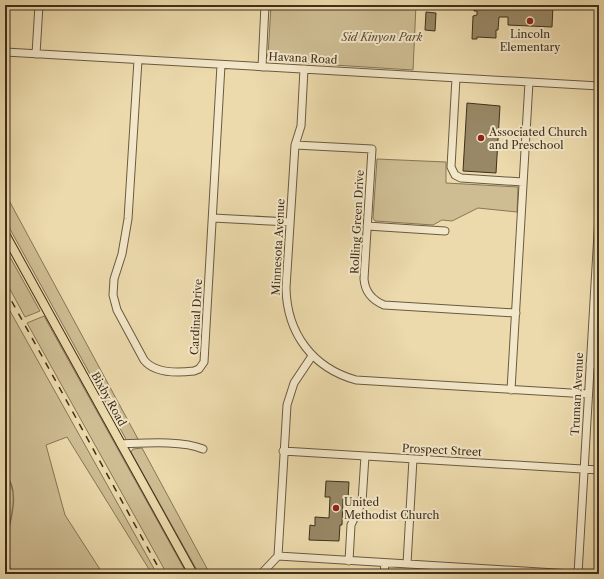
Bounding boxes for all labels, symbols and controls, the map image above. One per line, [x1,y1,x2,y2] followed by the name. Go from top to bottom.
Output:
[525,16,535,26] marker: Lincoln Elementary
[500,27,561,54] place label: Lincoln Elementary
[340,30,423,44] park label: Sid Kinyon Park
[268,49,338,67] street label: Havana Road
[488,125,587,152] place label: Associated Church and Preschool
[476,133,486,143] marker: Associated Church and Preschool
[347,170,367,274] street label: Rolling Green Drive
[268,198,288,296] street label: Minnesota Avenue
[187,279,205,355] street label: Cardinal Drive
[568,352,586,436] street label: Truman Avenue
[88,369,130,429] street label: Bixby Road
[402,441,482,459] street label: Prospect Street
[344,495,440,522] place label: United Methodist Church
[331,503,341,513] marker: United Methodist Church

